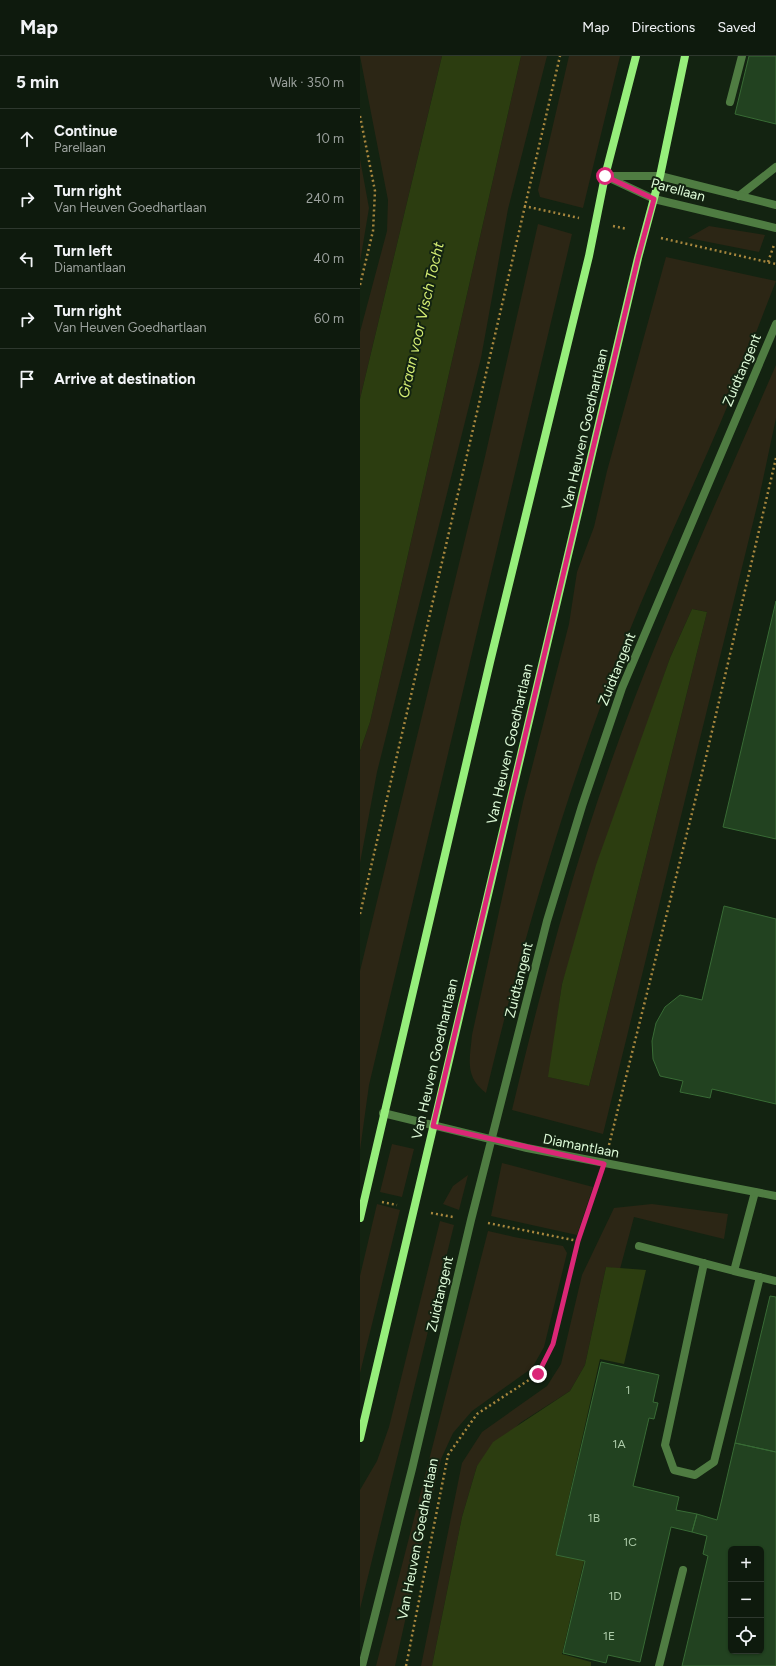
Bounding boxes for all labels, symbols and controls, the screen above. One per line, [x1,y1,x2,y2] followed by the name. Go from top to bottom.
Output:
[20,16,58,39] text: Map
[582,19,610,36] text: Map
[632,19,695,36] text: Directions
[717,19,756,36] text: Saved
[16,72,59,92] text: 5 min
[269,75,344,90] text: Walk · 350 m
[54,122,117,140] text: Continue
[16,128,38,150] icon: ahead
[316,131,344,146] text: 10 m
[54,140,106,155] text: Parellaan
[596,167,614,185] route start
[649,175,707,205] street label: Parellaan
[54,182,122,200] text: Turn right
[16,188,38,210] icon: right
[306,191,344,206] text: 240 m
[54,200,207,215] text: Van Heuven Goedhartlaan
[394,240,448,400] water label: Graan voor Visch Tocht
[54,242,112,260] text: Turn left
[16,248,38,270] icon: left
[313,251,344,266] text: 40 m
[54,260,126,275] text: Diamantlaan
[54,302,122,320] text: Turn right
[16,308,38,330] icon: right
[314,311,344,326] text: 60 m
[54,320,207,335] text: Van Heuven Goedhartlaan
[719,331,765,409] street label: Zuidtangent
[558,347,612,511] street label: Van Heuven Goedhartlaan
[16,368,38,390] icon: arrive
[54,370,195,388] text: Arrive at destination
[595,630,639,708] street label: Zuidtangent
[483,662,537,826] street label: Van Heuven Goedhartlaan
[501,940,537,1020] street label: Zuidtangent
[408,977,462,1141] street label: Van Heuven Goedhartlaan
[541,1130,621,1162] street label: Diamantlaan
[423,1254,457,1334] street label: Zuidtangent
[529,1365,547,1383] route end
[626,1383,630,1397] house number: 1
[612,1437,626,1451] house number: 1A
[394,1457,442,1621] street label: Van Heuven Goedhartlaan
[588,1511,600,1525] house number: 1B
[623,1535,637,1549] house number: 1C
[728,1546,764,1654] map controls
[728,1546,764,1582] button: +
[728,1582,764,1618] button: −
[608,1589,622,1603] house number: 1D
[728,1618,764,1654] button: locate
[603,1629,615,1643] house number: 1E

